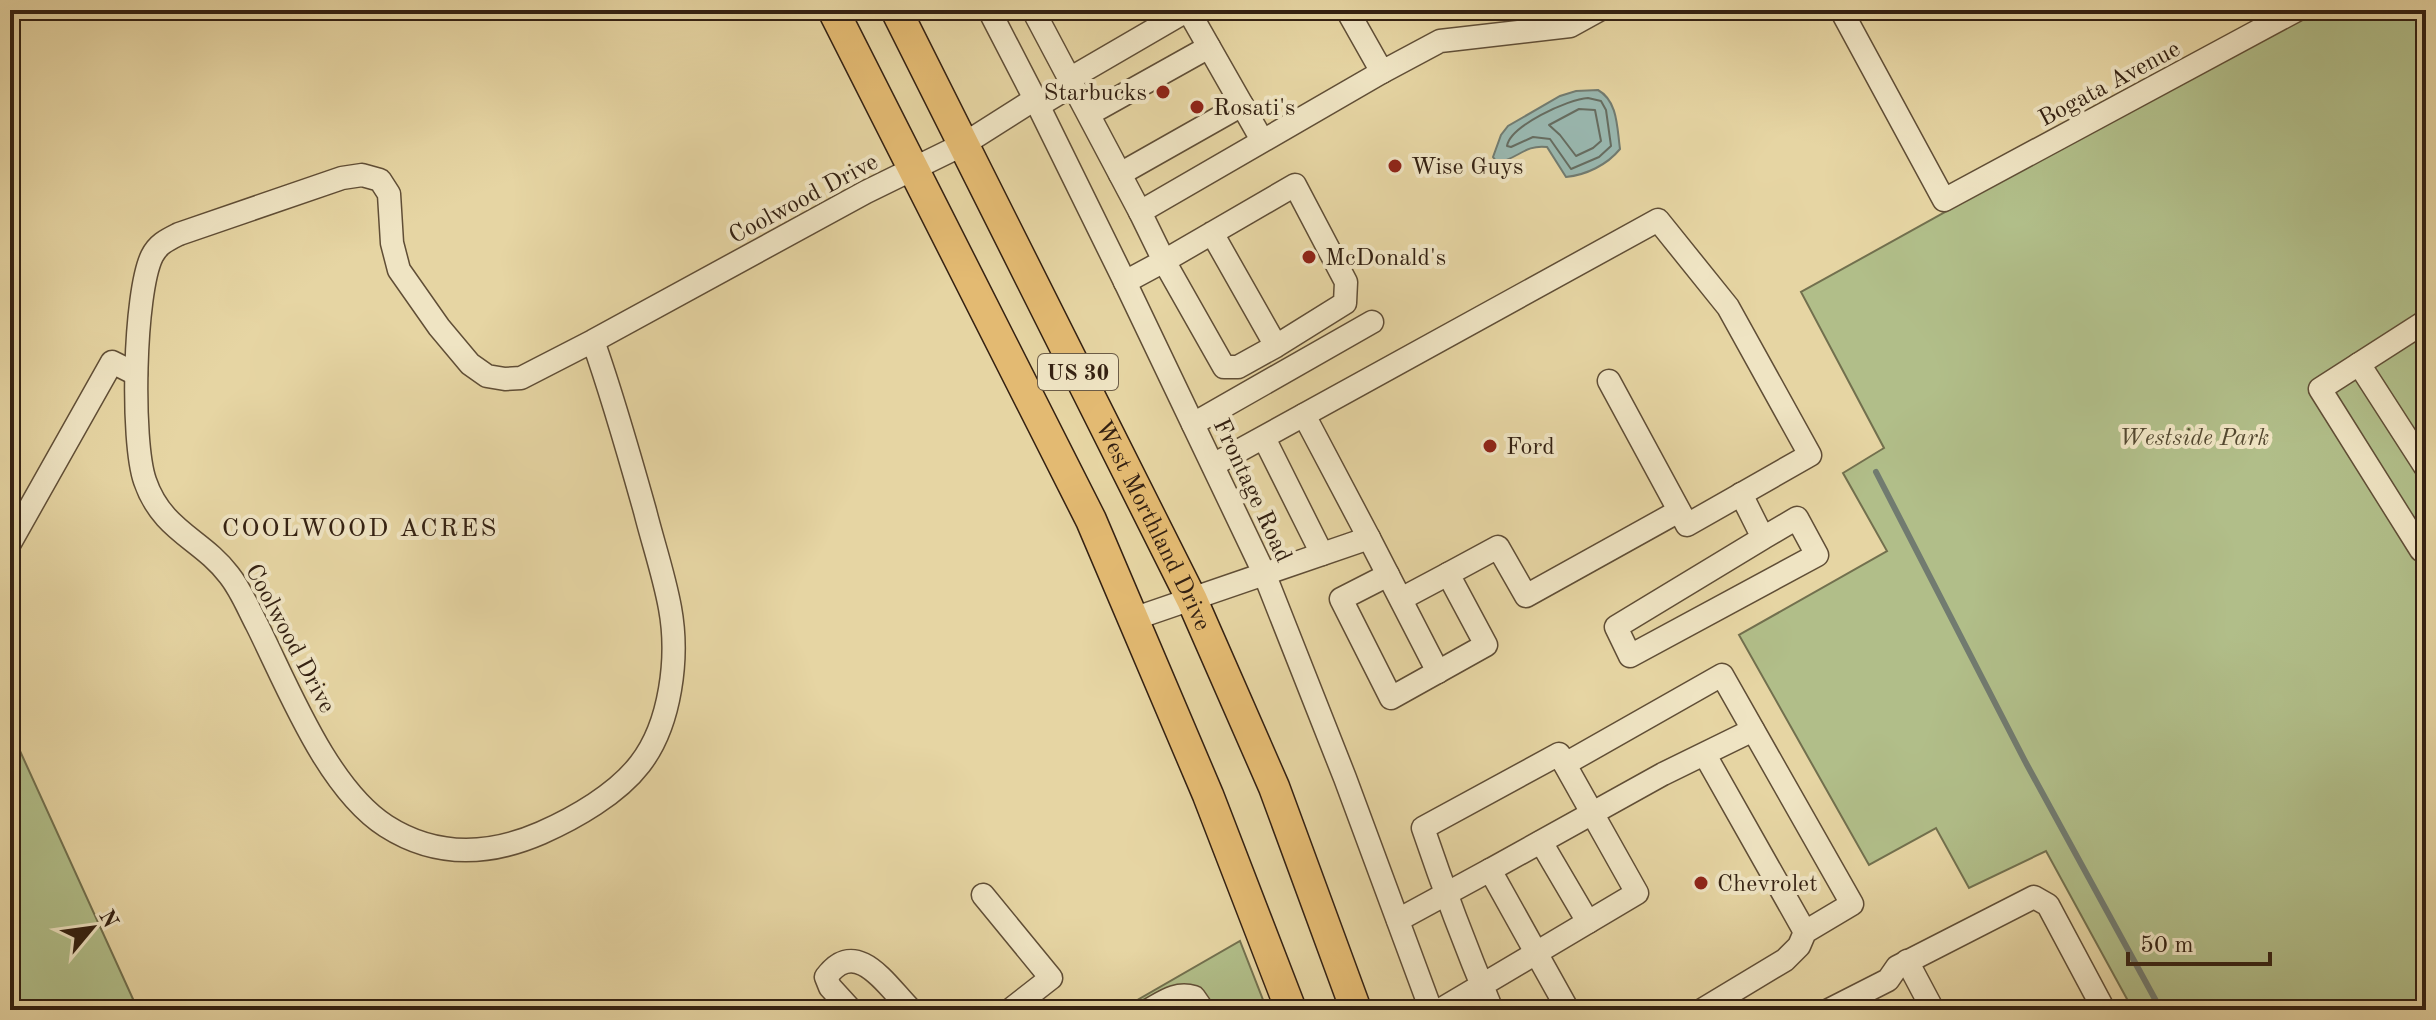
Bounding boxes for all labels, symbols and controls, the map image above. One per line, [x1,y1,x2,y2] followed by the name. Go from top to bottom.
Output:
[2035,37,2185,132] street label: Bogata Avenue
[1044,82,1147,106] place label: Starbucks
[1154,83,1172,101] marker: Starbucks
[1213,97,1295,121] place label: Rosati's
[1188,98,1206,116] marker: Rosati's
[726,151,882,249] street label: Coolwood Drive
[1411,156,1523,180] place label: Wise Guys
[1386,157,1404,175] marker: Wise Guys
[1325,247,1446,271] place label: McDonald's
[1300,248,1318,266] marker: McDonald's
[1038,354,1118,390] road number: US 30
[1207,415,1295,566] street label: Frontage Road
[1090,417,1214,635] street label: West Morthland Drive
[2119,427,2269,451] park label: Westside Park
[1506,436,1555,460] place label: Ford
[1481,437,1499,455] marker: Ford
[222,516,498,542] district label: COOLWOOD ACRES
[240,561,338,717] street label: Coolwood Drive
[1717,873,1818,897] place label: Chevrolet
[1692,874,1710,892] marker: Chevrolet
[52,888,132,968] north arrow
[94,907,122,932] text: N
[2128,916,2270,966] scale bar
[2140,934,2194,958] text: 50 m

